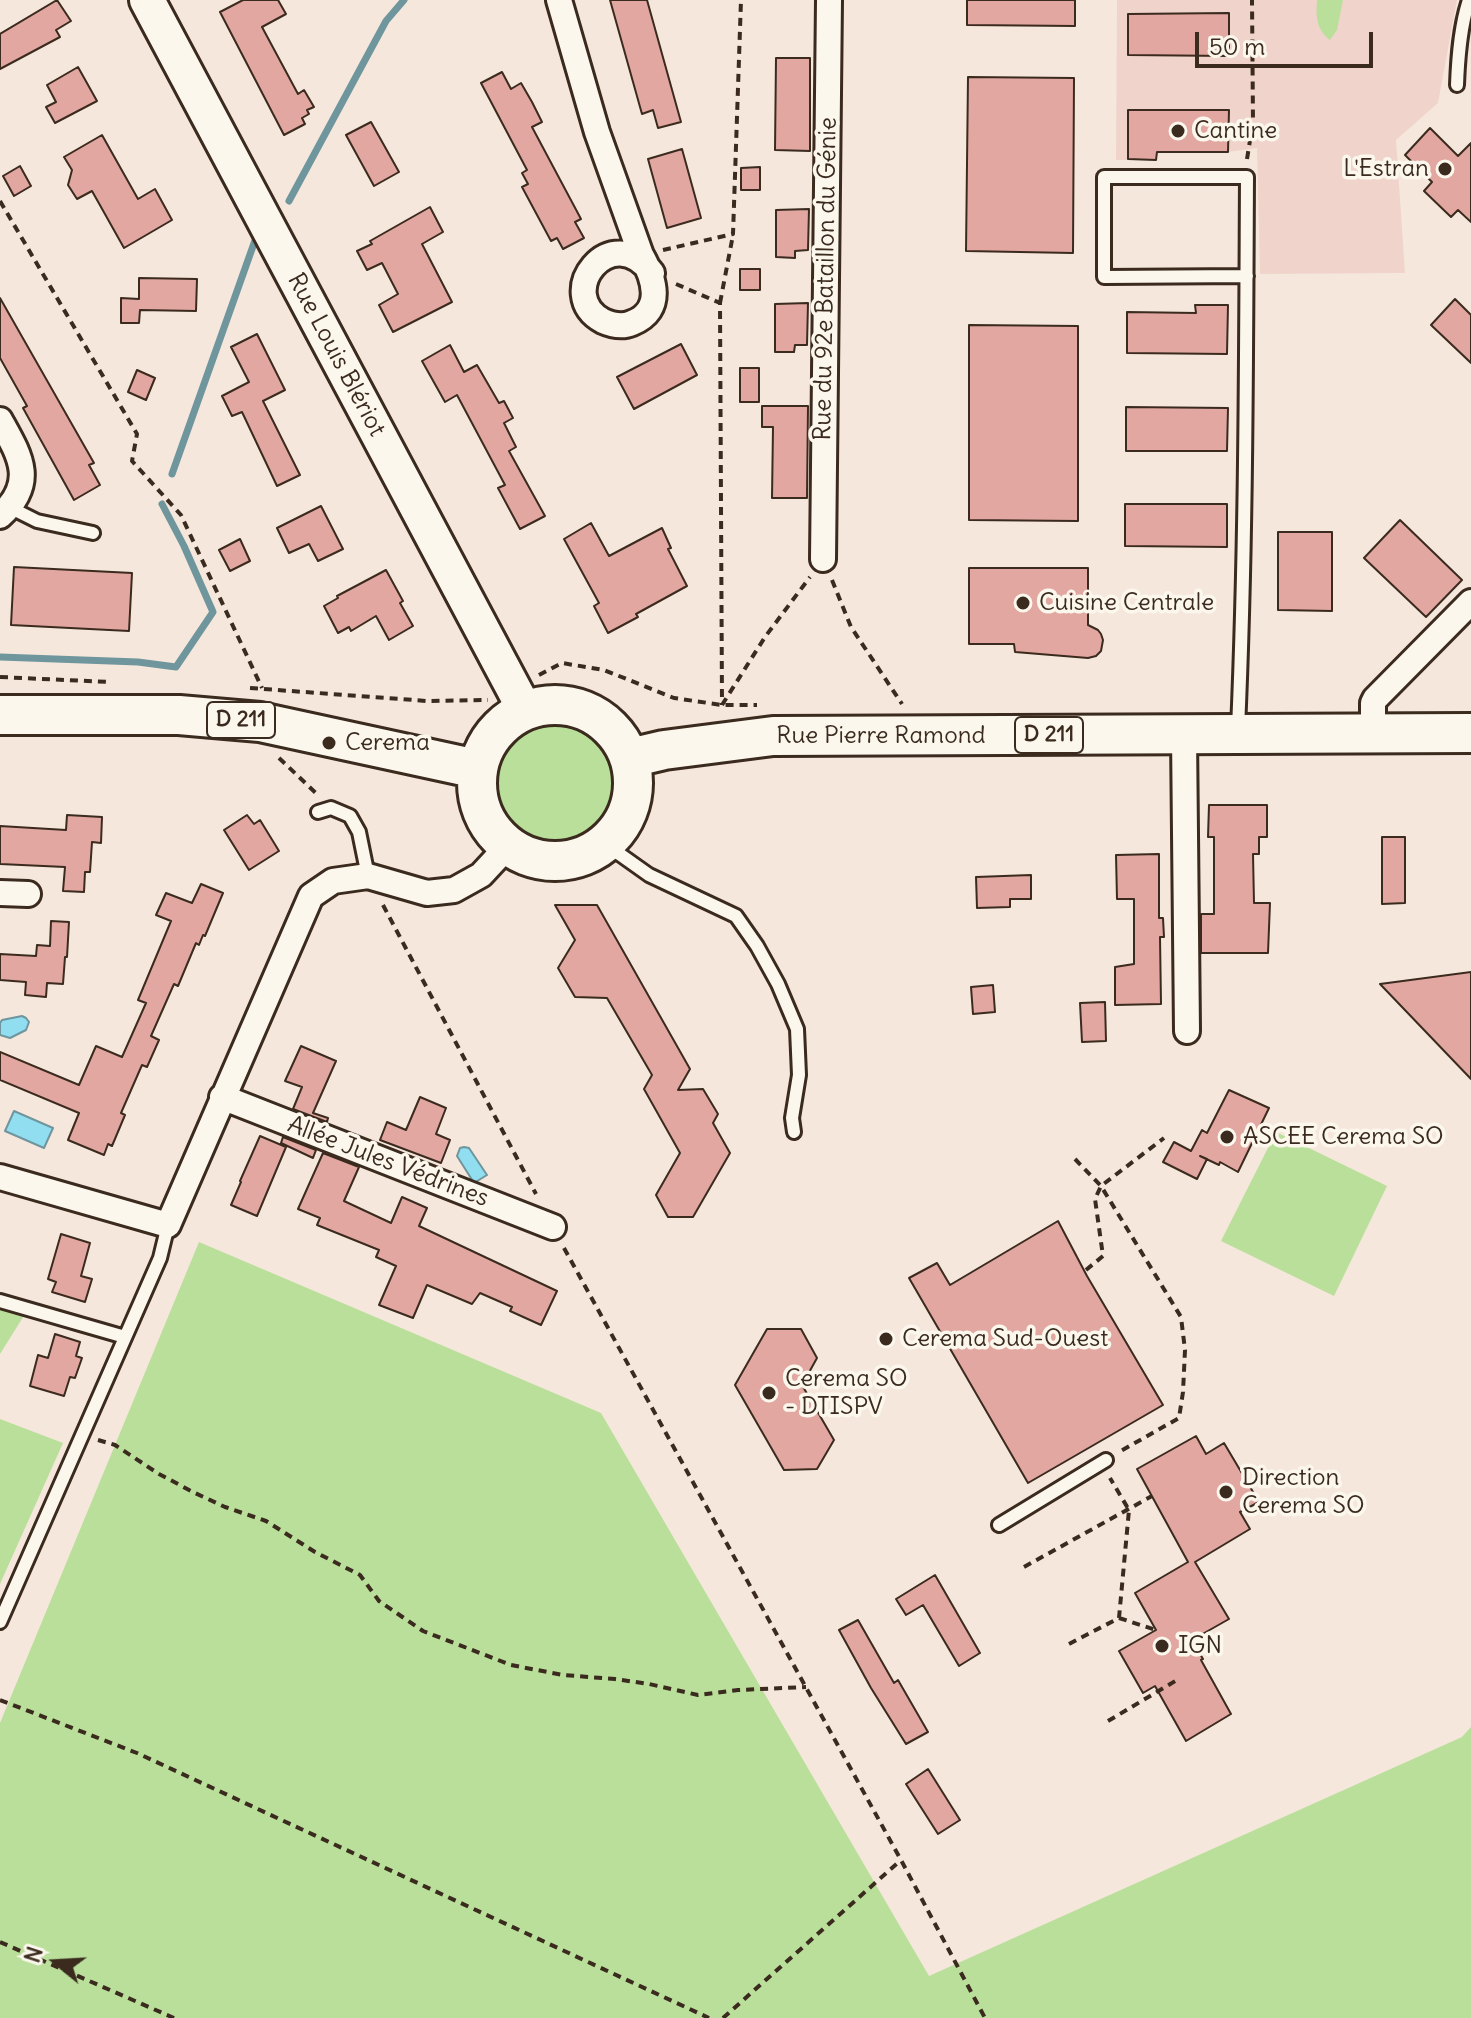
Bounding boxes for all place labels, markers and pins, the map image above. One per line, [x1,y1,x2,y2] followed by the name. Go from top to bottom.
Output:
[1194,117,1277,145] place label: Cantine
[1169,122,1187,140] marker: Cantine
[1343,155,1429,183] place label: L'Estran
[1436,160,1454,178] marker: L'Estran
[1039,589,1214,617] place label: Cuisine Centrale
[1014,594,1032,612] marker: Cuisine Centrale
[345,729,430,757] place label: Cerema
[320,734,338,752] marker: Cerema
[1243,1123,1444,1151] place label: ASCEE Cerema SO
[1218,1128,1236,1146] marker: ASCEE Cerema SO
[902,1325,1108,1353] place label: Cerema Sud-Ouest
[877,1330,895,1348] marker: Cerema Sud-Ouest
[785,1365,907,1421] place label: Cerema SO - DTISPV
[760,1384,778,1402] marker: Cerema SO - DTISPV
[1242,1464,1364,1520] place label: Direction Cerema SO
[1217,1483,1235,1501] marker: Direction Cerema SO
[1178,1632,1222,1660] place label: IGN
[1153,1637,1171,1655] marker: IGN

